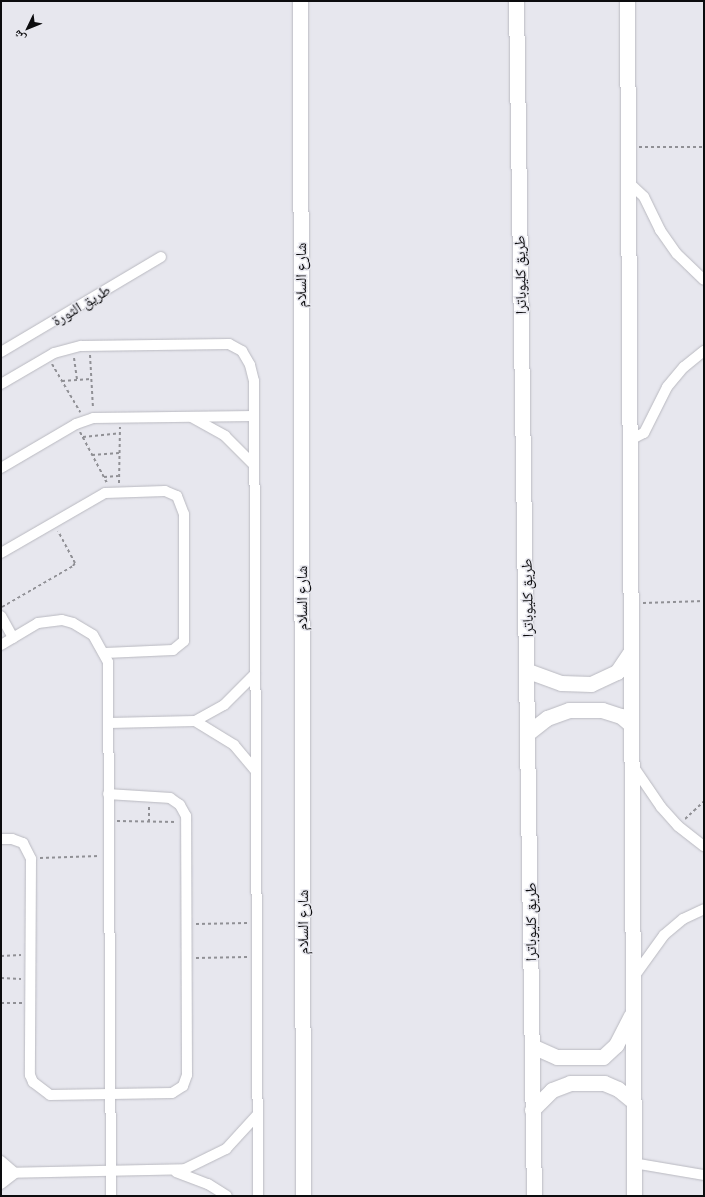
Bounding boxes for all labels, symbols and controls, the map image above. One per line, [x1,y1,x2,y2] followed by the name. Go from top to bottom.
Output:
[8,8,48,48] north arrow
[10,27,28,45] text: ش
[510,235,530,315] street label: طريق كليوباترا
[292,243,310,307] street label: شارع السلام
[49,281,113,329] street label: طريق الثورة
[517,558,537,638] street label: طريق كليوباترا
[293,566,311,630] street label: شارع السلام
[522,883,540,961] street label: طريق كليوباترا
[294,890,312,954] street label: شارع السلام

